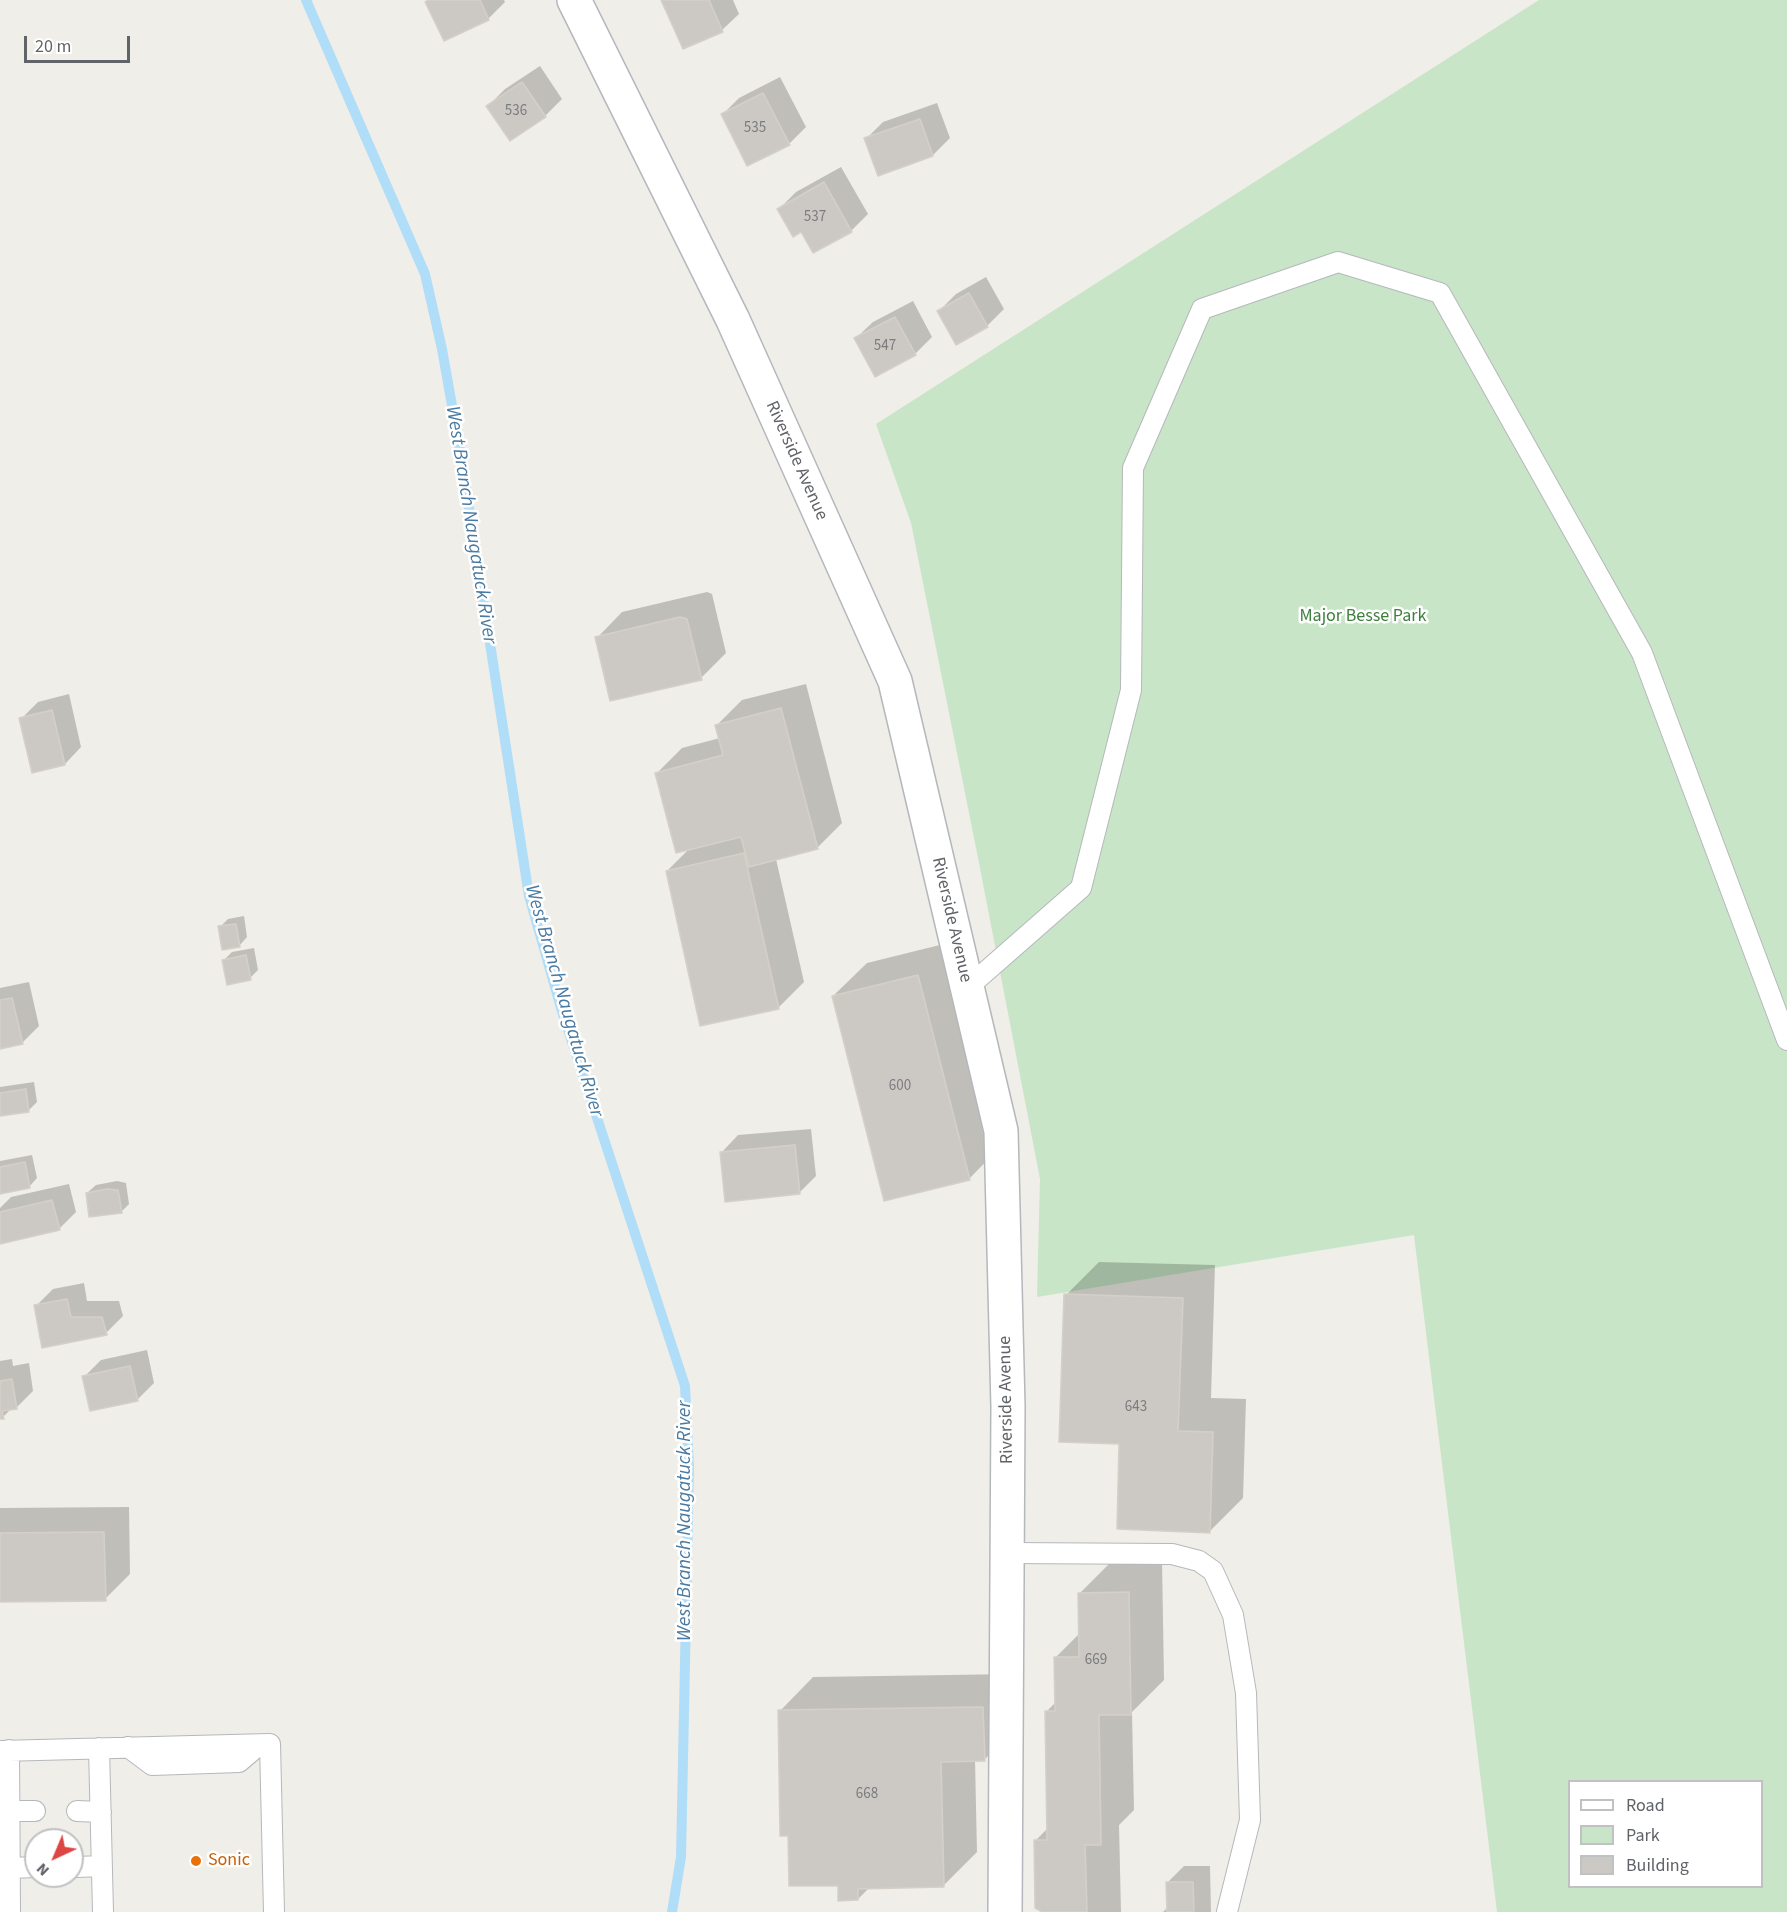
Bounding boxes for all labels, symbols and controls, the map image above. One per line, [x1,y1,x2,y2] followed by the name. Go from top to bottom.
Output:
[27,24,134,62] scale bar
[35,34,71,59] text: 20 m
[505,103,527,121] house number: 536
[744,120,766,138] house number: 535
[804,209,826,227] house number: 537
[874,338,896,356] house number: 547
[760,398,832,524] street label: Riverside Avenue
[439,404,501,646] water label: West Branch Naugatuck River
[1300,606,1426,628] park label: Major Besse Park
[926,855,976,985] street label: Riverside Avenue
[518,882,608,1120] water label: West Branch Naugatuck River
[889,1078,911,1096] house number: 600
[995,1336,1019,1464] street label: Riverside Avenue
[1125,1399,1147,1417] house number: 643
[674,1401,698,1641] water label: West Branch Naugatuck River
[1085,1652,1107,1670] house number: 669
[1568,1780,1763,1888] legend
[856,1786,878,1804] house number: 668
[1626,1793,1665,1818] text: Road
[1626,1823,1660,1848] text: Park
[24,1828,84,1888] north arrow
[208,1850,250,1872] place label: Sonic
[1626,1853,1689,1878] text: Building
[189,1854,203,1868] marker: Sonic
[31,1858,54,1881] text: N

